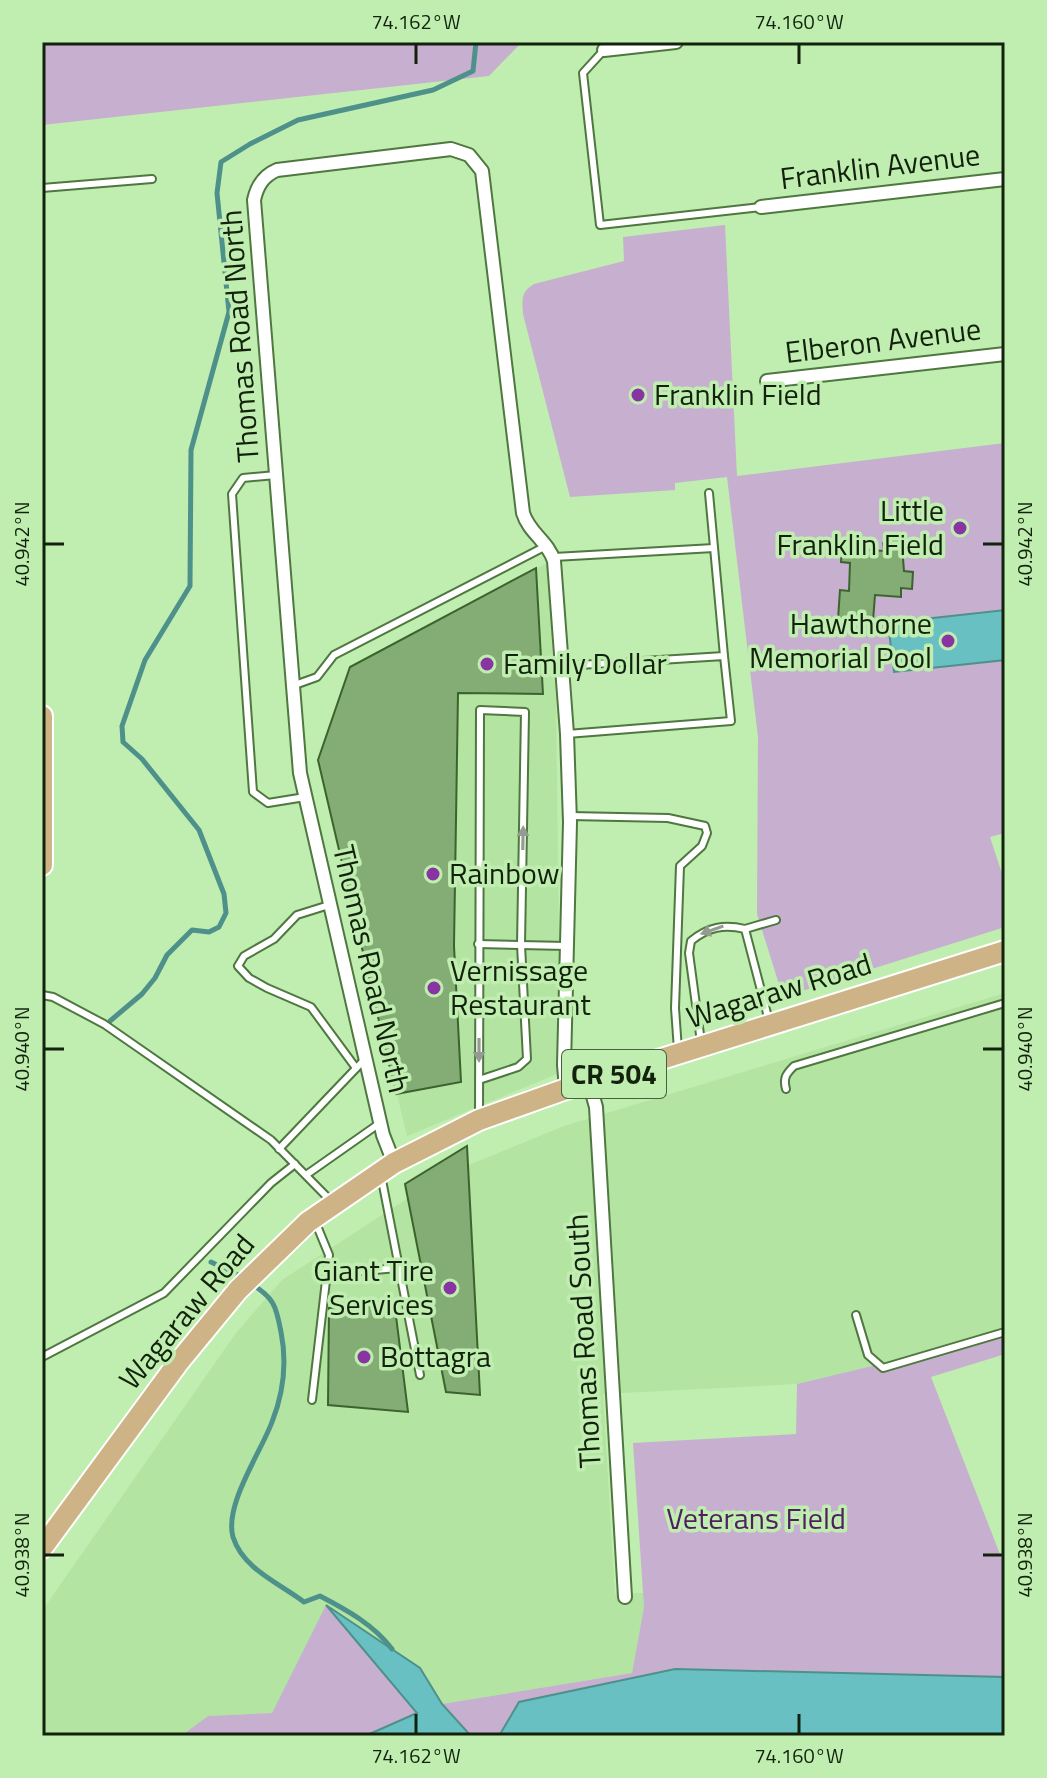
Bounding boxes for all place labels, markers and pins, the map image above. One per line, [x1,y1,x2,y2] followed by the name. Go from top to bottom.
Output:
[654,371,822,417] place label: Franklin Field
[629,386,647,404] marker: Franklin Field
[776,487,944,567] place label: Little Franklin Field
[951,519,969,537] marker: Little Franklin Field
[749,600,932,680] place label: Hawthorne Memorial Pool
[939,632,957,650] marker: Hawthorne Memorial Pool
[503,640,667,686] place label: Family Dollar
[478,655,496,673] marker: Family Dollar
[449,850,560,896] place label: Rainbow
[424,865,442,883] marker: Rainbow
[450,947,591,1027] place label: Vernissage Restaurant
[425,979,443,997] marker: Vernissage Restaurant
[313,1247,434,1327] place label: Giant Tire Services
[441,1279,459,1297] marker: Giant Tire Services
[380,1333,491,1379] place label: Bottagra
[355,1348,373,1366] marker: Bottagra

